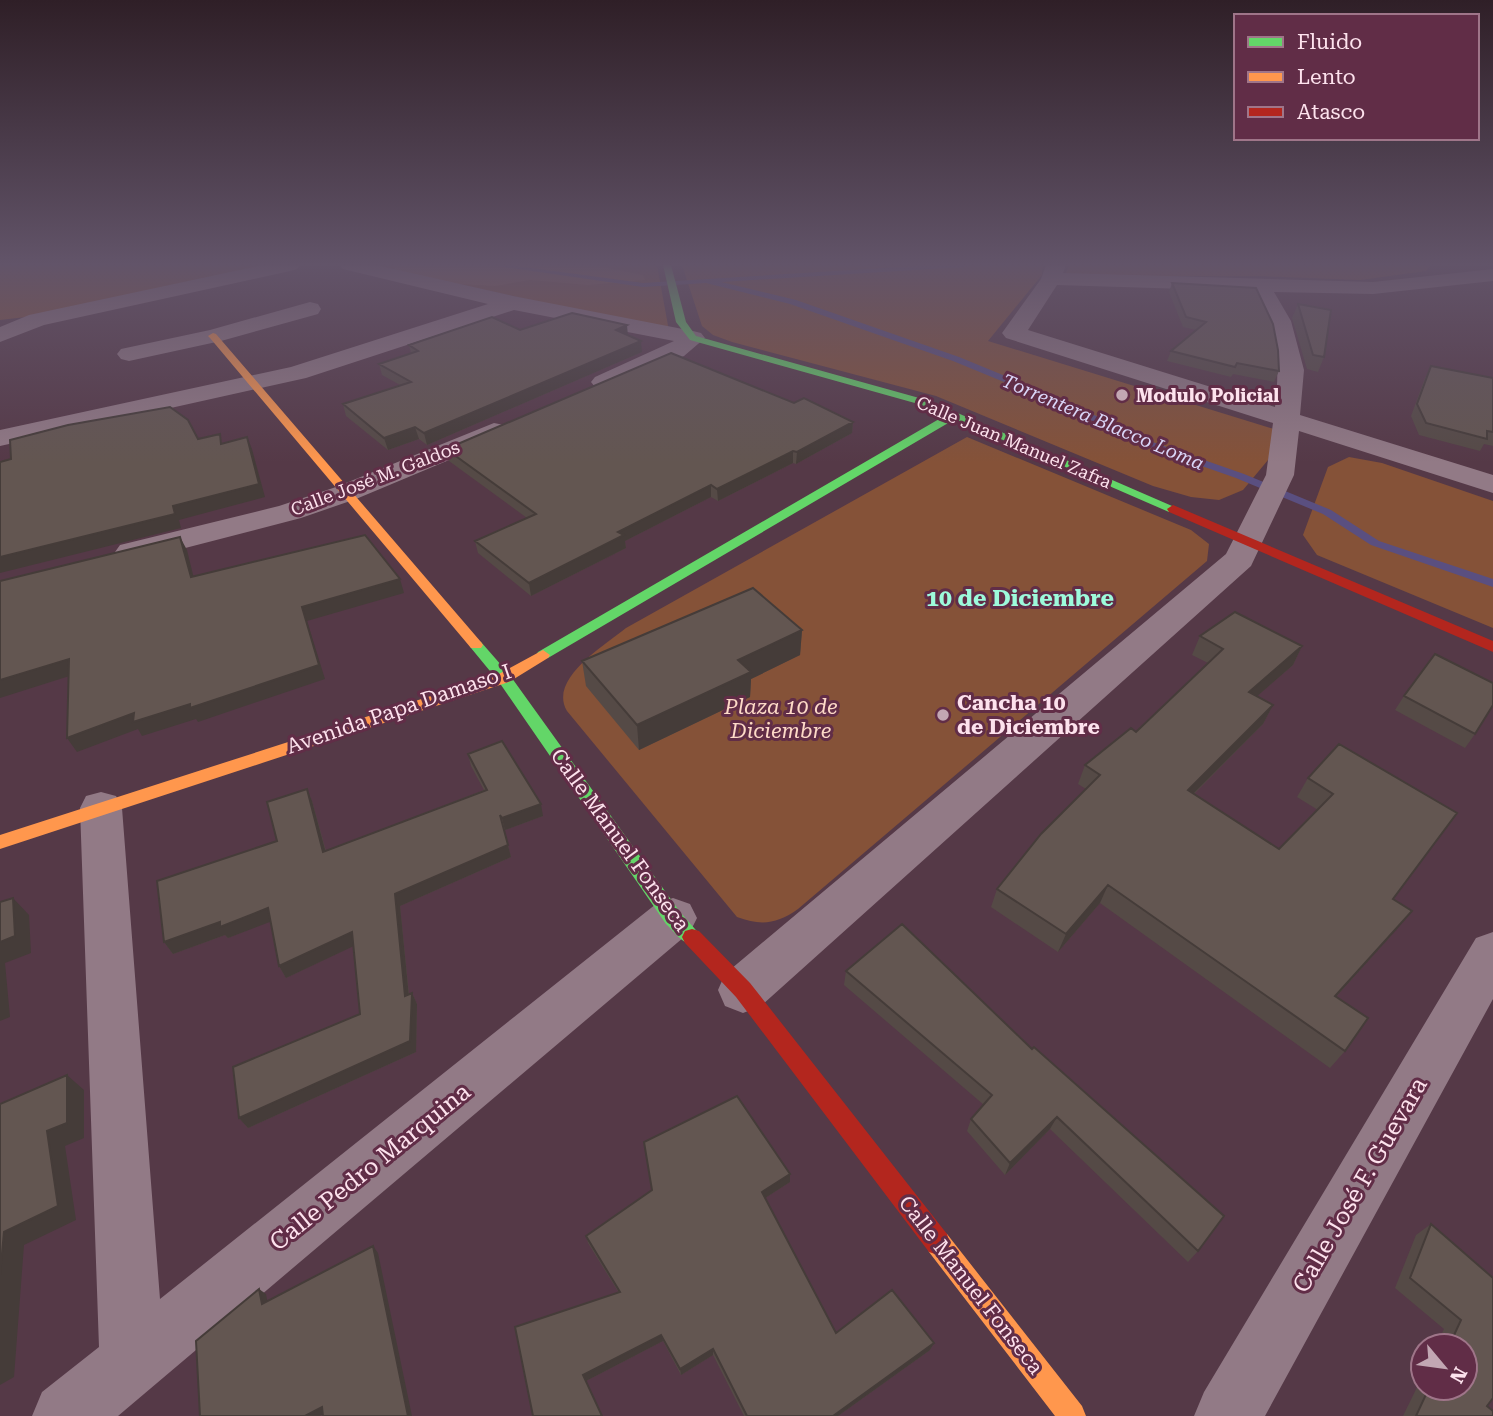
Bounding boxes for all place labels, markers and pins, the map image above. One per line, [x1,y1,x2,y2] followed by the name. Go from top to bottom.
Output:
[1136,385,1279,406] place label: Modulo Policial
[1114,387,1130,403] marker: Modulo Policial
[957,691,1100,739] place label: Cancha 10 de Diciembre
[935,707,951,723] marker: Cancha 10 de Diciembre

